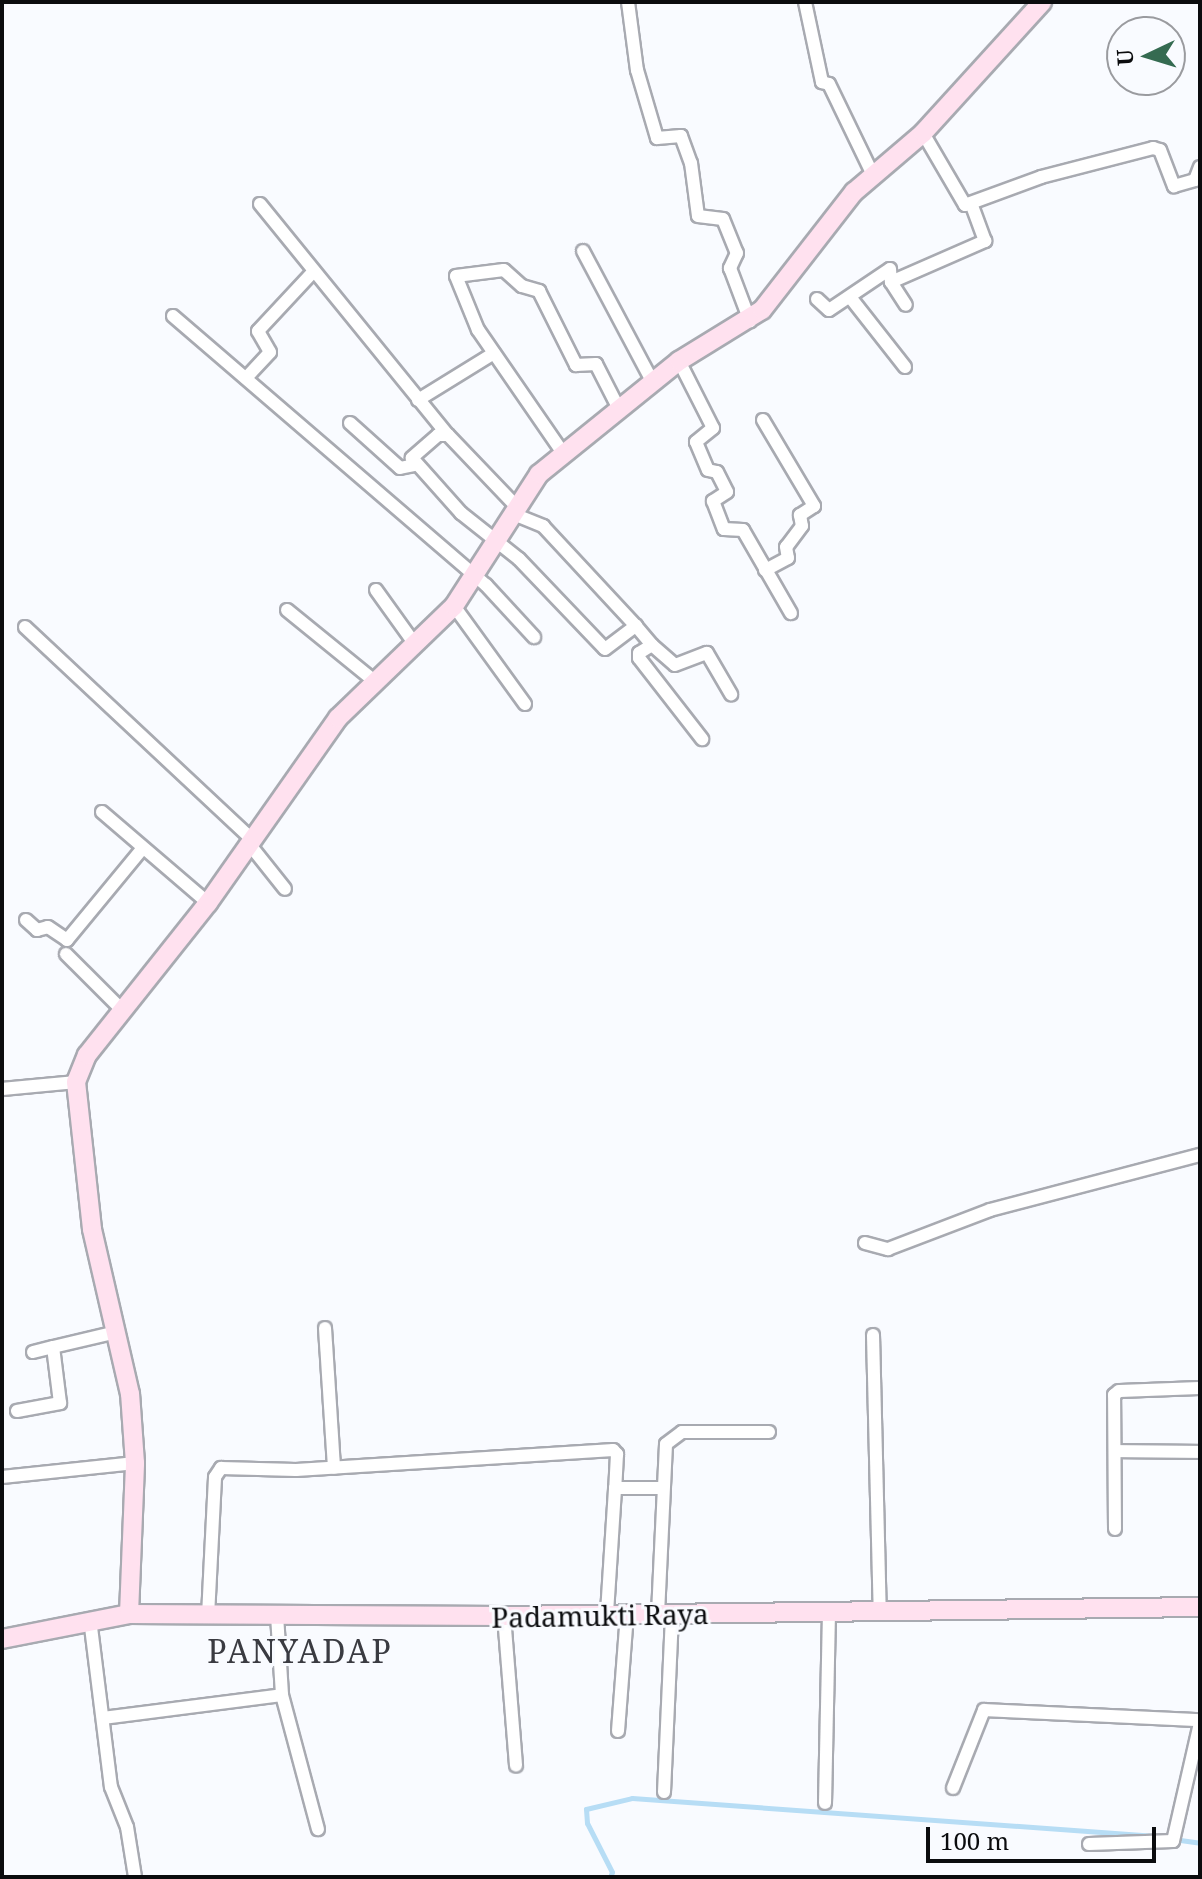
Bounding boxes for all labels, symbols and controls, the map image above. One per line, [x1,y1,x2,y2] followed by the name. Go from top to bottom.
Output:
[1106,16,1186,96] north arrow
[1109,48,1140,67] text: U
[491,1596,709,1634] street label: Padamukti Raya
[207,1632,393,1670] district label: PANYADAP
[930,1811,1160,1861] scale bar
[940,1824,1009,1857] text: 100 m

